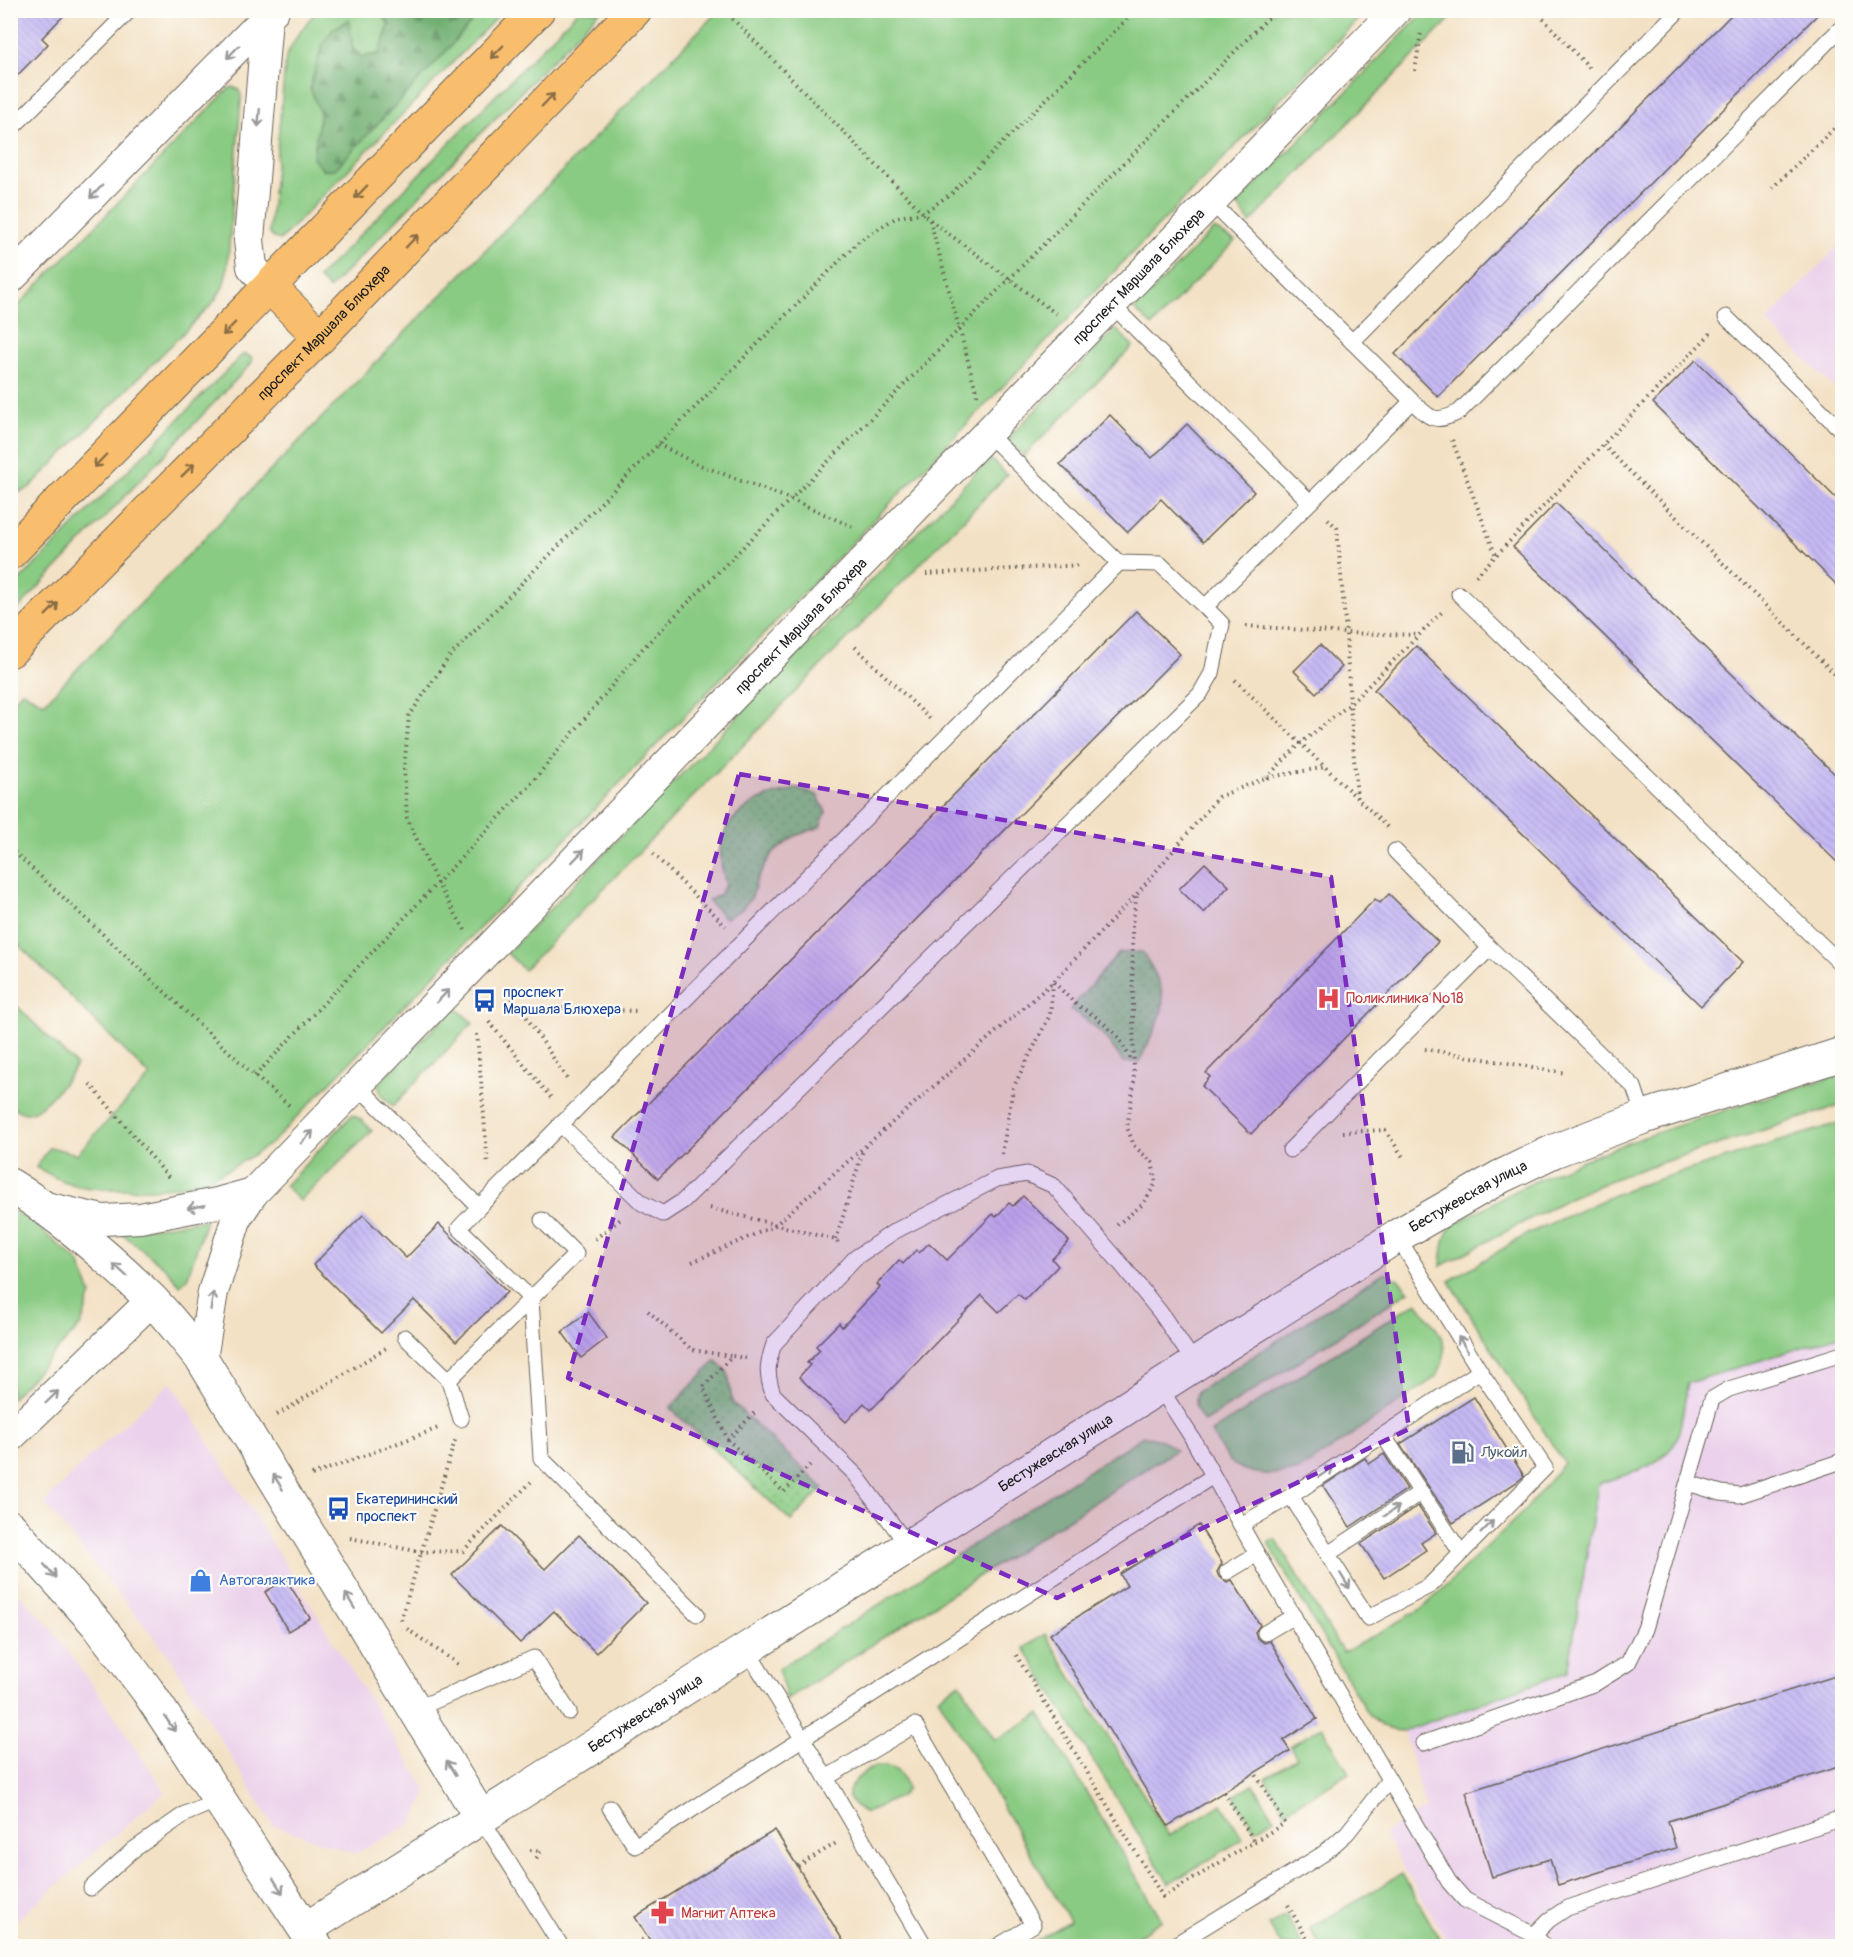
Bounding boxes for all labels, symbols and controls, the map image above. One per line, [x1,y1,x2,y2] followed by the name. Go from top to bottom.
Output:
[225,45,240,60] one-way arrow
[490,45,504,60] one-way arrow
[541,93,555,108] one-way arrow
[253,108,264,128] one-way arrow
[89,184,104,199] one-way arrow
[354,185,368,200] one-way arrow
[1069,205,1209,349] street label: проспект Маршала Блюхера
[405,233,420,248] one-way arrow
[254,261,394,405] street label: проспект Маршала Блюхера
[221,321,236,336] one-way arrow
[93,454,107,469] one-way arrow
[181,463,196,478] one-way arrow
[731,554,871,698] street label: проспект Маршала Блюхера
[44,602,59,617] one-way arrow
[571,849,586,864] one-way arrow
[503,983,621,1019] place label: проспект Маршала Блюхера
[1315,985,1341,1011] hospital icon: Поликлиника №18
[472,988,498,1014] bus stop icon: проспект Маршала Блюхера
[435,989,450,1004] one-way arrow
[1346,989,1464,1008] place label: Поликлиника №18
[300,1129,314,1144] one-way arrow
[1406,1156,1530,1237] street label: Бестужевская улица
[187,1202,206,1213] one-way arrow
[112,1263,127,1277] one-way arrow
[206,1292,217,1312] one-way arrow
[1457,1336,1469,1353] one-way arrow
[45,1389,60,1404] one-way arrow
[995,1410,1117,1497] street label: Бестужевская улица
[1450,1439,1476,1465] fuel station icon: Лукойл
[1480,1443,1527,1462] place label: Лукойл
[1318,1466,1335,1479] one-way arrow
[271,1474,283,1491] one-way arrow
[356,1490,458,1526] place label: Екатерининский проспект
[325,1495,351,1521] bus stop icon: Екатерининский проспект
[1383,1505,1399,1517] one-way arrow
[1479,1520,1494,1535] one-way arrow
[43,1563,57,1578] one-way arrow
[188,1567,214,1593] shop icon: Автогалактика
[219,1571,315,1590] place label: Автогалактика
[1339,1572,1351,1589] one-way arrow
[343,1593,355,1610] one-way arrow
[585,1670,706,1757] street label: Бестужевская улица
[164,1715,176,1732] one-way arrow
[445,1760,457,1777] one-way arrow
[271,1878,284,1895] one-way arrow
[650,1900,676,1926] pharmacy icon: Магнит Аптека
[681,1904,776,1923] place label: Магнит Аптека

